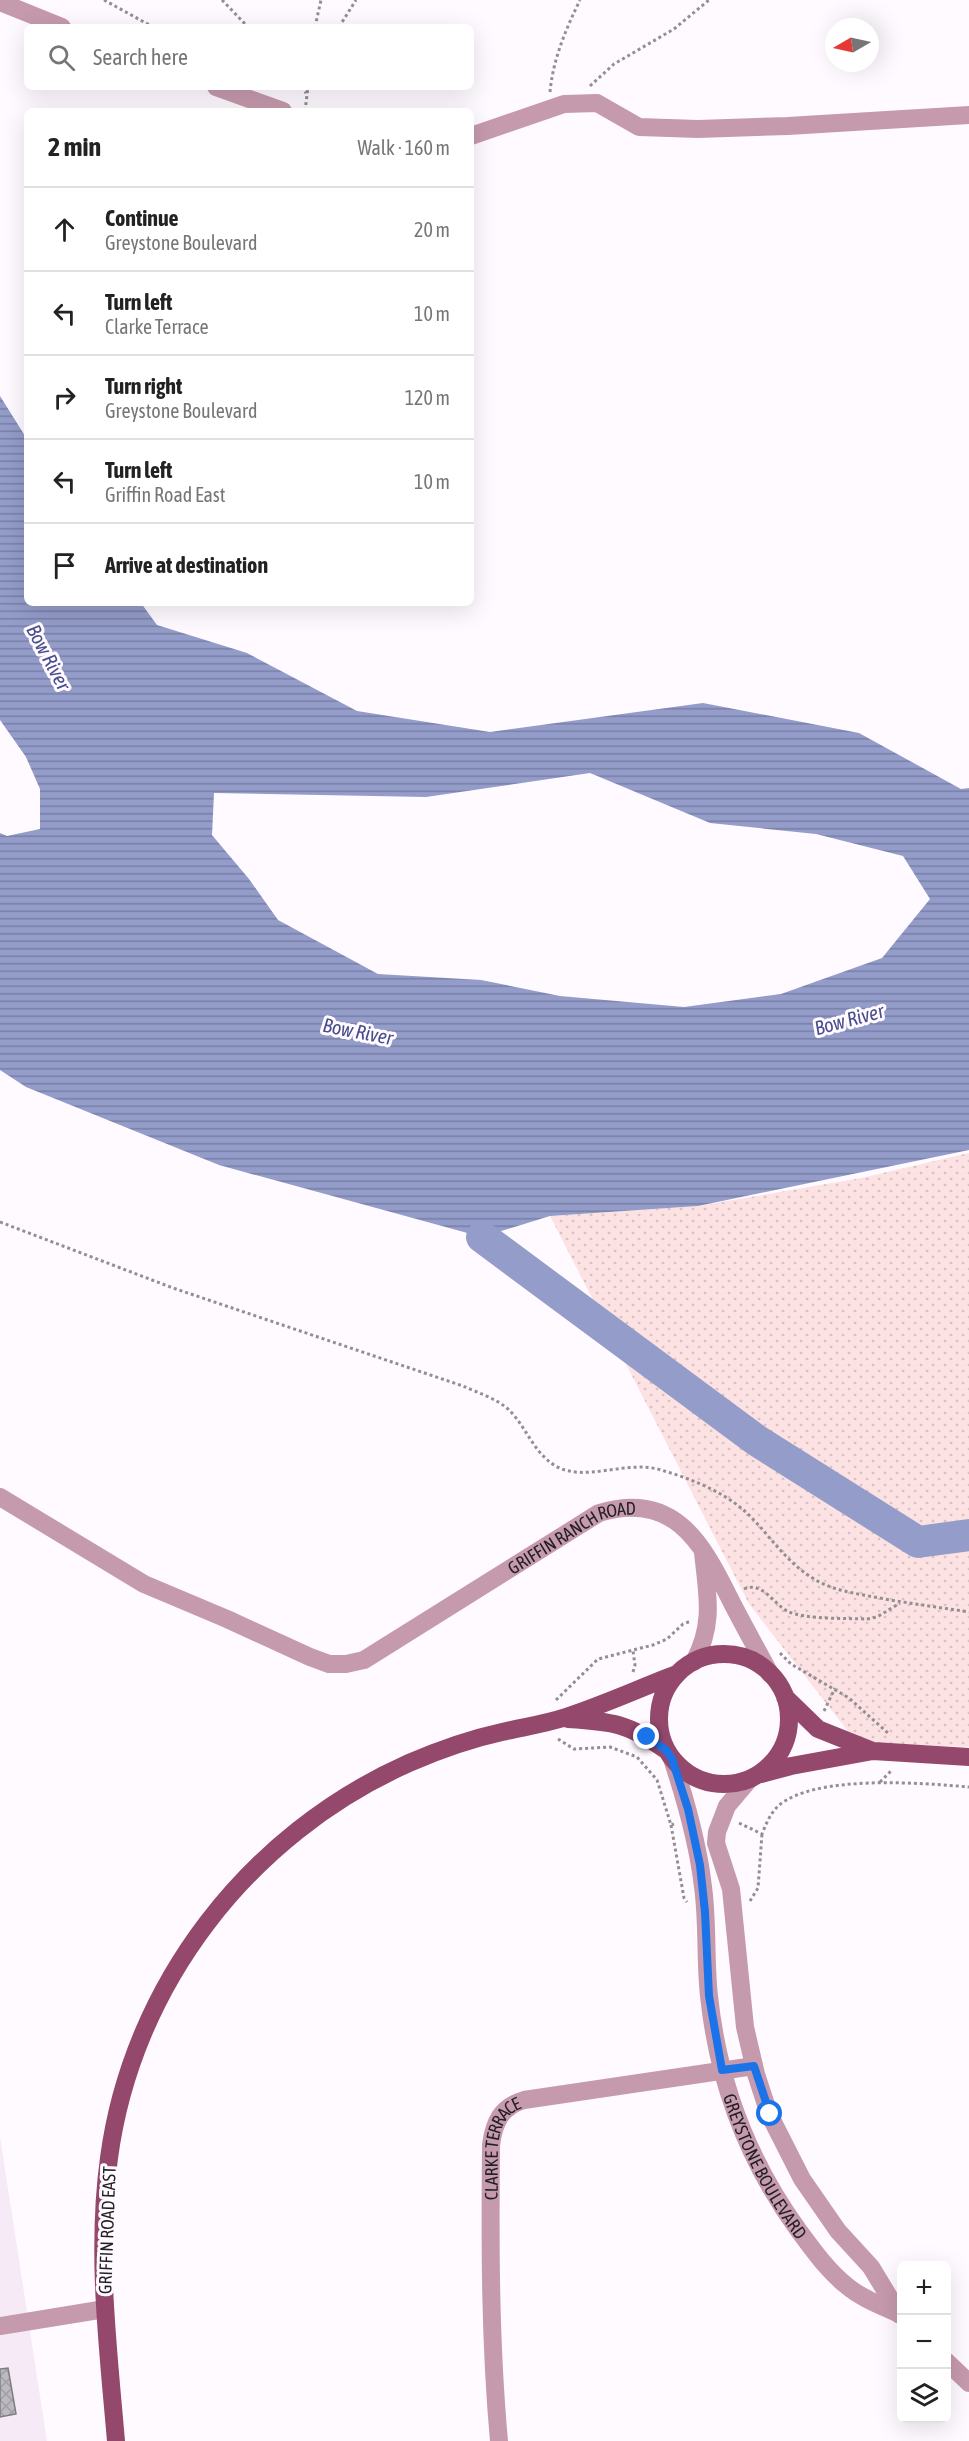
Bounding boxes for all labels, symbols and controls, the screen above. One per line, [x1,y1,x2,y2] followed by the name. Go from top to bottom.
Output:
[825,18,879,72] north arrow
[24,24,474,90] search box
[45,41,78,74] icon: search
[93,44,188,70] text: Search here
[48,132,101,162] text: 2 min
[358,136,450,159] text: Walk · 160 m
[105,205,179,231] text: Continue
[48,213,81,246] icon: ahead
[414,218,450,241] text: 20 m
[105,231,257,254] text: Greystone Boulevard
[105,289,172,315] text: Turn left
[48,297,81,330] icon: left
[414,302,450,325] text: 10 m
[105,315,209,338] text: Clarke Terrace
[105,373,182,399] text: Turn right
[48,381,81,414] icon: right
[405,386,450,409] text: 120 m
[105,399,257,422] text: Greystone Boulevard
[105,457,172,483] text: Turn left
[48,465,81,498] icon: left
[414,470,450,493] text: 10 m
[105,483,226,506] text: Griffin Road East
[48,549,81,582] icon: arrive
[105,552,268,578] text: Arrive at destination
[22,620,76,695] water label: Bow River
[812,998,887,1039] water label: Bow River
[321,1013,396,1049] water label: Bow River
[504,1497,636,1578] street label: GRIFFIN RANCH ROAD
[633,1723,659,1749] route end
[719,2091,812,2243] street label: GREYSTONE BOULEVARD
[480,2092,524,2200] street label: CLARKE TERRACE
[756,2100,782,2126] route start
[94,2166,120,2294] street label: GRIFFIN ROAD EAST
[897,2261,951,2423] map controls
[897,2261,951,2315] button: +
[897,2315,951,2369] button: −
[897,2369,951,2423] button: layers

